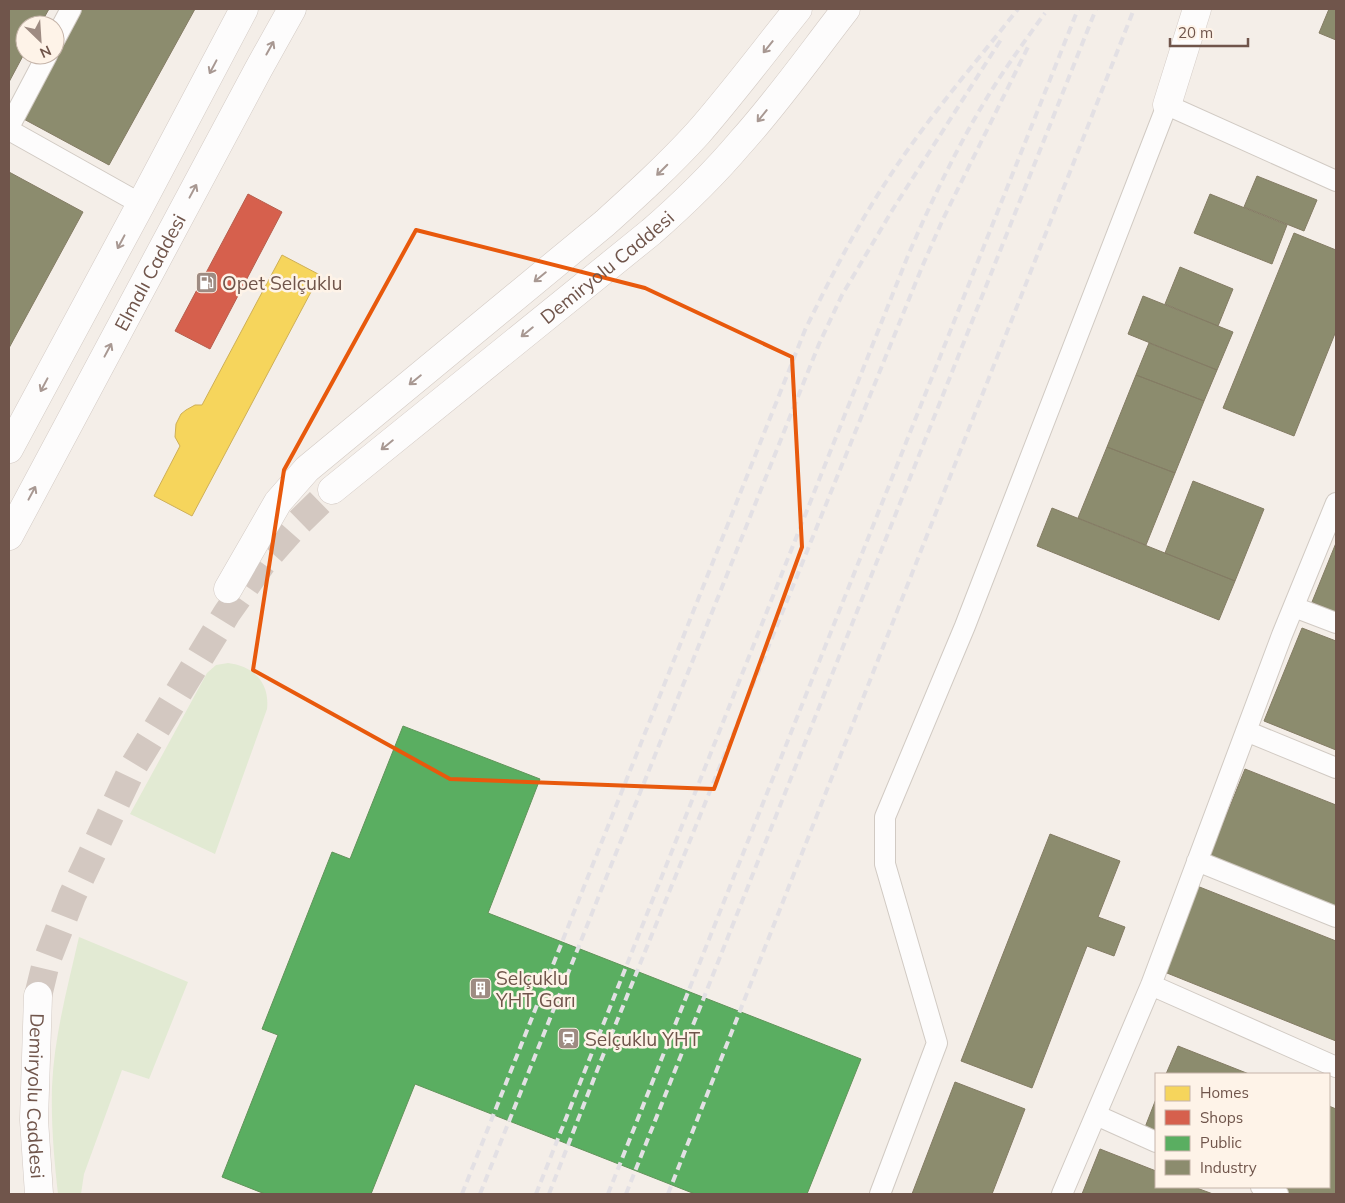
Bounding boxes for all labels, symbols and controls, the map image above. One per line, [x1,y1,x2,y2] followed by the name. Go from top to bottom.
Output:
[15,15,65,65] north arrow
[1170,15,1248,47] scale bar
[1178,23,1213,42] text: 20 m
[265,40,275,55] one-way arrow
[762,40,773,53] one-way arrow
[37,41,54,62] text: N
[208,60,218,75] one-way arrow
[757,110,768,123] one-way arrow
[656,164,668,176] one-way arrow
[189,184,198,199] one-way arrow
[535,205,679,329] street label: Demiryolu Caddesi
[109,210,191,335] street label: Elmalı Caddesi
[116,234,125,249] one-way arrow
[194,271,218,295] fuel station icon: Opet Selçuklu
[222,271,342,295] place label: Opet Selçuklu
[534,272,547,283] one-way arrow
[521,327,534,338] one-way arrow
[104,343,114,357] one-way arrow
[408,375,421,386] one-way arrow
[38,377,48,392] one-way arrow
[381,440,394,451] one-way arrow
[28,486,37,501] one-way arrow
[495,966,576,1012] place label: Selçuklu YHT Garı
[468,977,492,1001] building icon: Selçuklu YHT Garı
[22,1013,50,1179] street label: Demiryolu Caddesi
[557,1027,581,1051] station icon: Selçuklu YHT
[585,1027,701,1051] place label: Selçuklu YHT
[1155,1073,1330,1188] legend
[1200,1083,1249,1102] text: Homes
[1200,1108,1243,1127] text: Shops
[1200,1133,1242,1152] text: Public
[1200,1158,1257,1177] text: Industry

